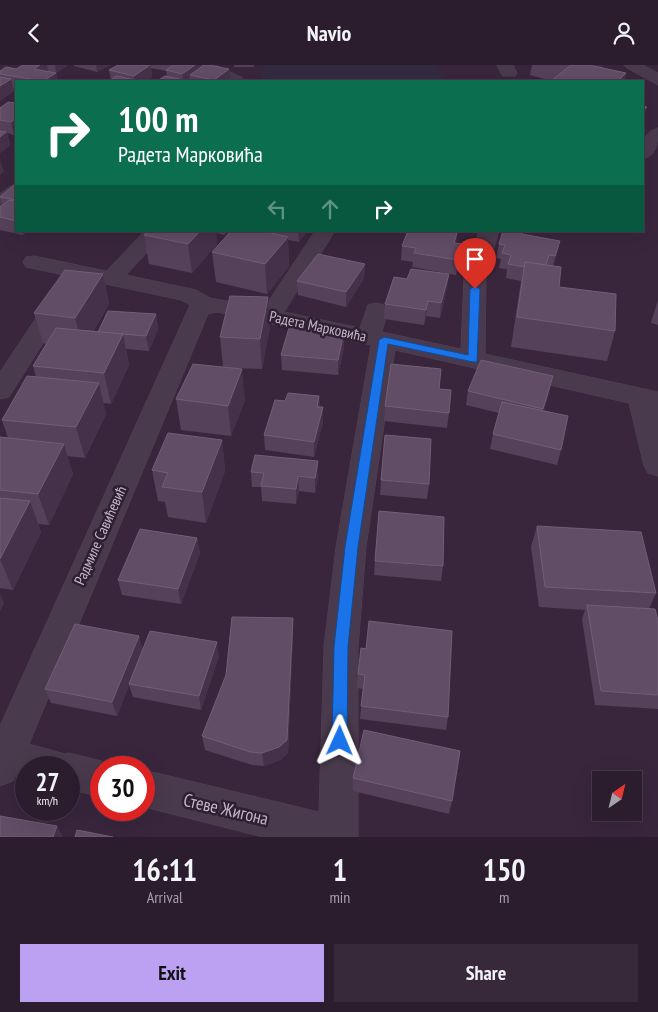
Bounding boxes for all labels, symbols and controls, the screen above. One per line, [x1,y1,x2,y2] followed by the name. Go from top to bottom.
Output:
[20,19,48,47] icon: back
[307,19,351,47] text: Navio
[610,19,638,47] icon: person
[118,96,199,142] text: 100 m
[35,100,100,165] icon: right
[118,140,263,168] text: Радета Марковића
[263,195,291,223] icon: left
[316,195,344,223] icon: ahead
[369,195,397,223] icon: right
[454,238,496,289] pin
[461,245,489,273] icon: arrive
[268,306,368,346] street label: Радета Марковића
[70,482,130,588] street label: Радмиле Савићевић
[313,714,365,766] position arrow
[90,756,155,821] speed limit sign: 30
[36,766,59,798] text: 27
[592,771,642,821] north arrow
[592,771,642,821] map controls
[181,788,271,830] street label: Стеве Жигона
[37,793,58,808] text: km/h
[132,850,197,889] text: 16:11
[333,850,347,889] text: 1
[483,850,526,889] text: 150
[147,887,183,907] text: Arrival
[329,887,350,907] text: min
[499,887,509,907] text: m
[20,944,324,1002] button: Exit
[334,944,638,1002] button: Share

